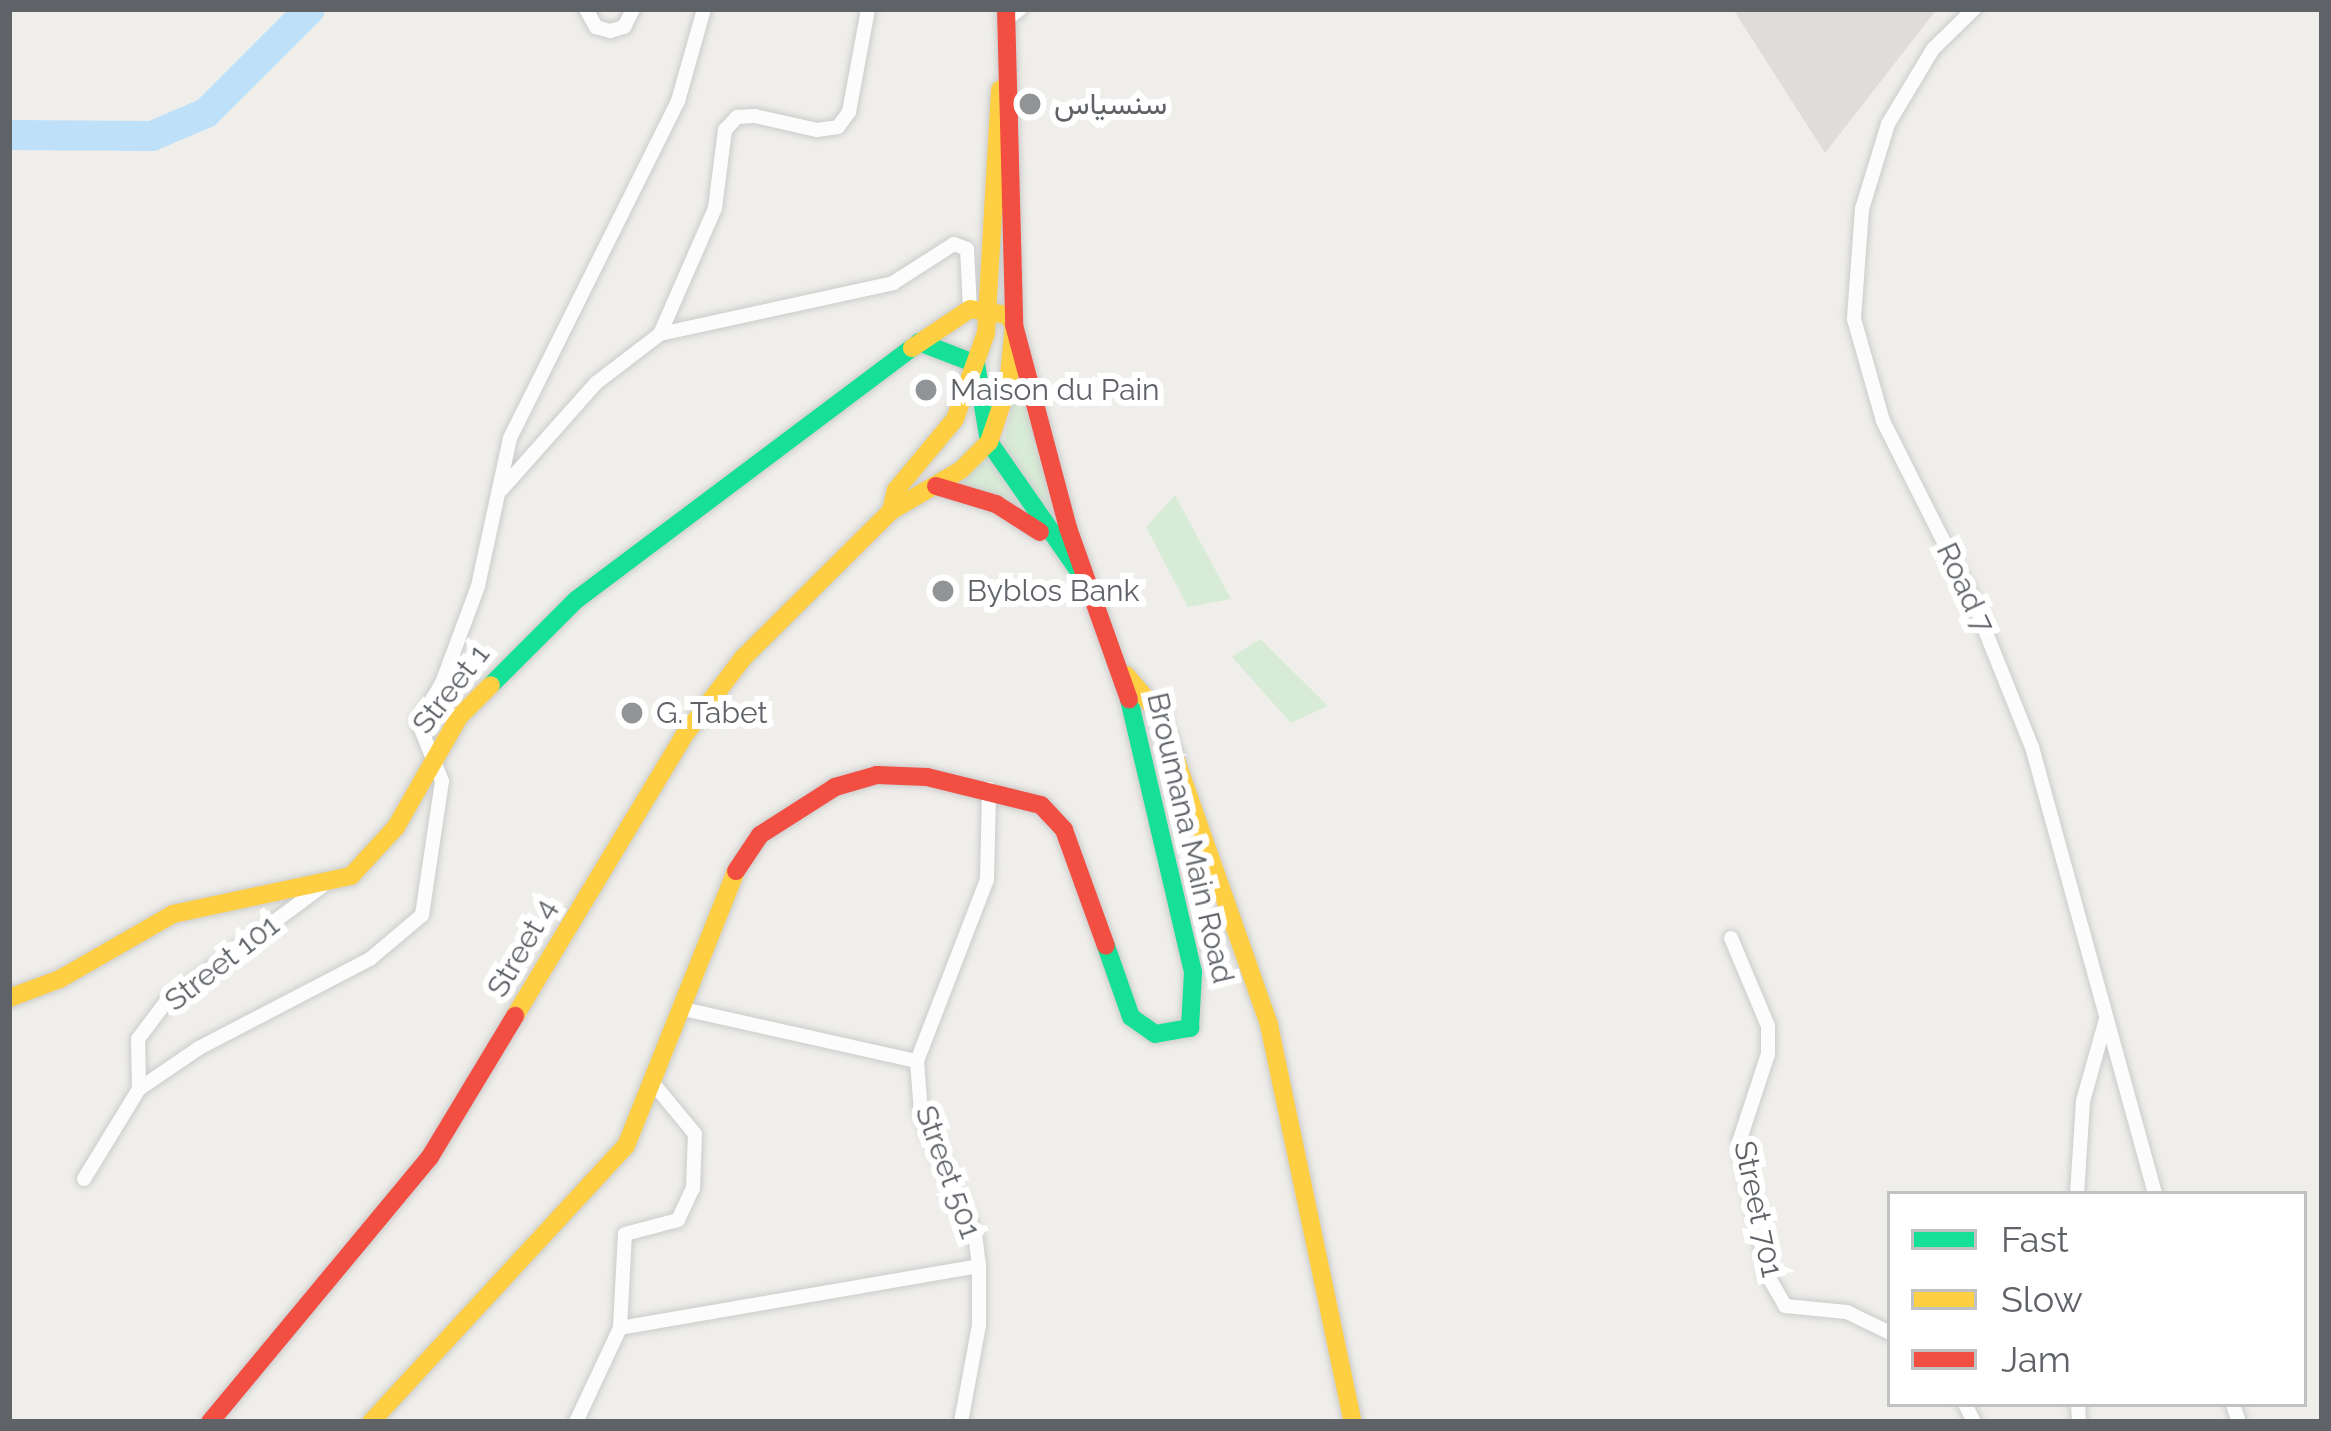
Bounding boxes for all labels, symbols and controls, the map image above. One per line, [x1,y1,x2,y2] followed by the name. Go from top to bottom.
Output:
[1054,86,1167,122] place label: سنسياس
[1017,91,1043,117] marker: سنسياس
[950,372,1160,408] place label: Maison du Pain
[913,377,939,403] marker: Maison du Pain
[1928,537,2002,639] street label: Road 7
[967,573,1139,609] place label: Byblos Bank
[930,578,956,604] marker: Byblos Bank
[405,637,497,741] street label: Street 1
[1139,689,1241,987] street label: Broumana Main Road
[656,695,768,731] place label: G. Tabet
[619,700,645,726] marker: G. Tabet
[480,893,564,1003] street label: Street 4
[158,907,286,1019] street label: Street 101
[907,1101,989,1243] street label: Street 501
[1726,1138,1790,1280] street label: Street 701
[1887,1191,2307,1407] legend
[2001,1218,2069,1260] text: Fast
[2001,1278,2083,1320] text: Slow
[2001,1338,2071,1380] text: Jam

